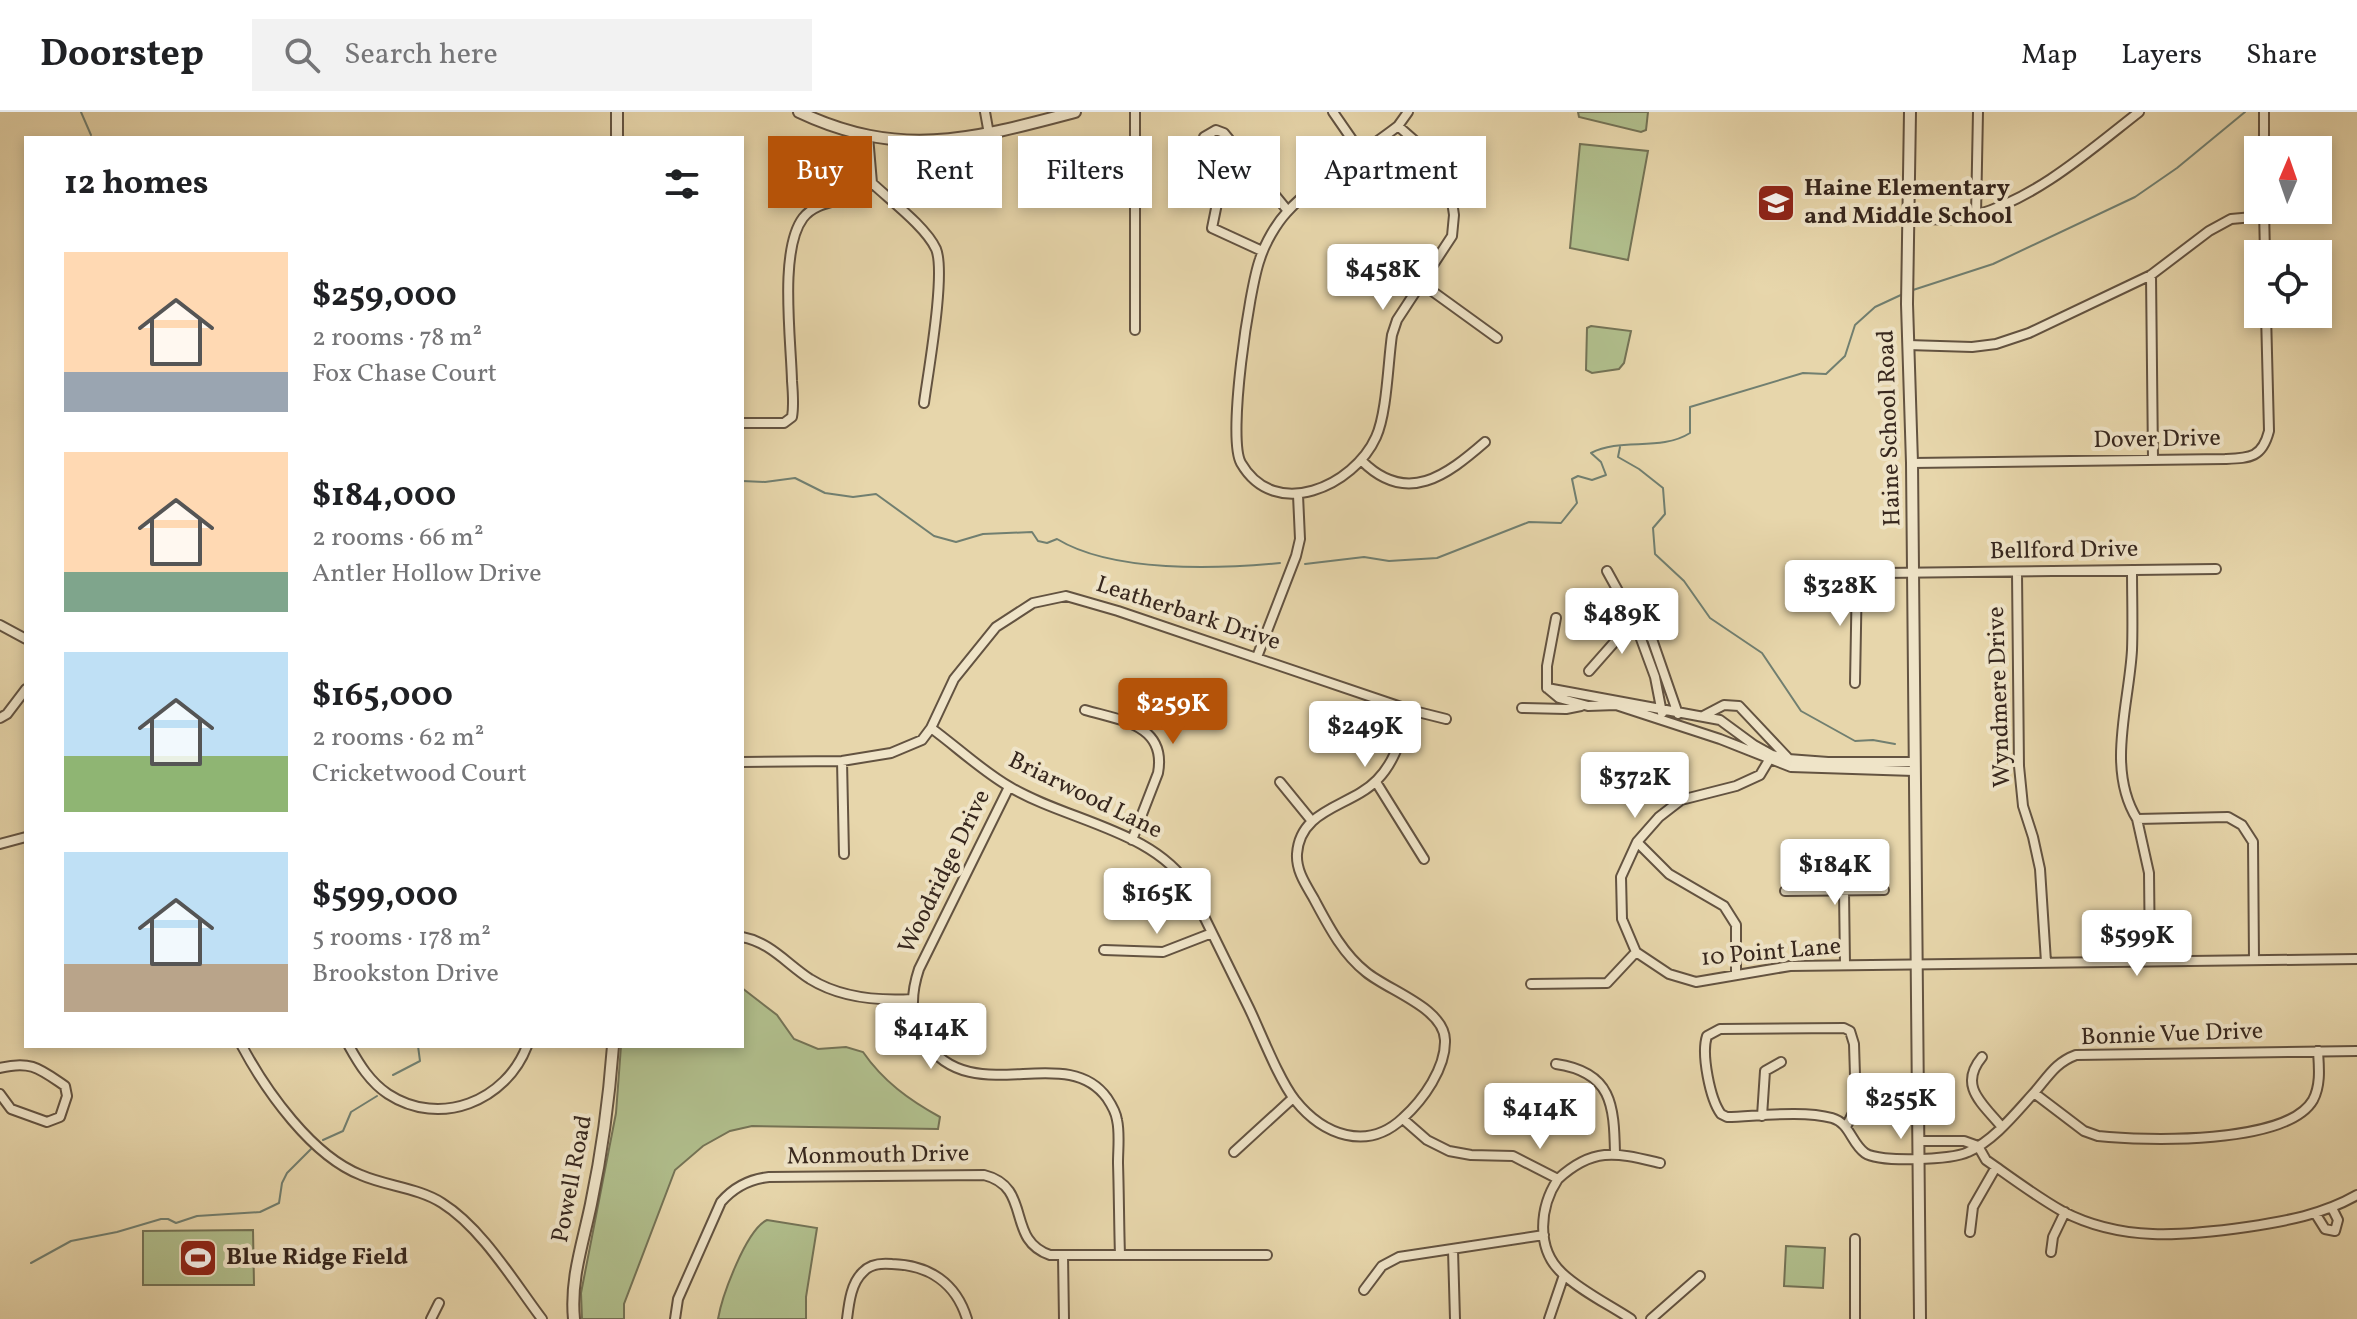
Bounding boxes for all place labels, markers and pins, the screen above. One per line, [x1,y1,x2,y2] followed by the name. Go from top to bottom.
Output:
[1804,172,2013,234] place label: Haine Elementary and Middle School
[1755,182,1797,224] school or university icon: Haine Elementary and Middle School
[1327,244,1439,312] pin: $458K
[1784,560,1896,628] pin: $328K
[1566,588,1678,656] pin: $489K
[1117,678,1229,746] pin: $259K
[1309,701,1421,769] pin: $249K
[1579,752,1691,820] pin: $372K
[1779,839,1891,907] pin: $184K
[1101,868,1213,936] pin: $165K
[2081,910,2193,978] pin: $599K
[875,1003,987,1071] pin: $414K
[1845,1073,1957,1141] pin: $255K
[1484,1083,1596,1151] pin: $414K
[177,1237,219,1279] sports icon: Blue Ridge Field
[226,1241,409,1275] place label: Blue Ridge Field

